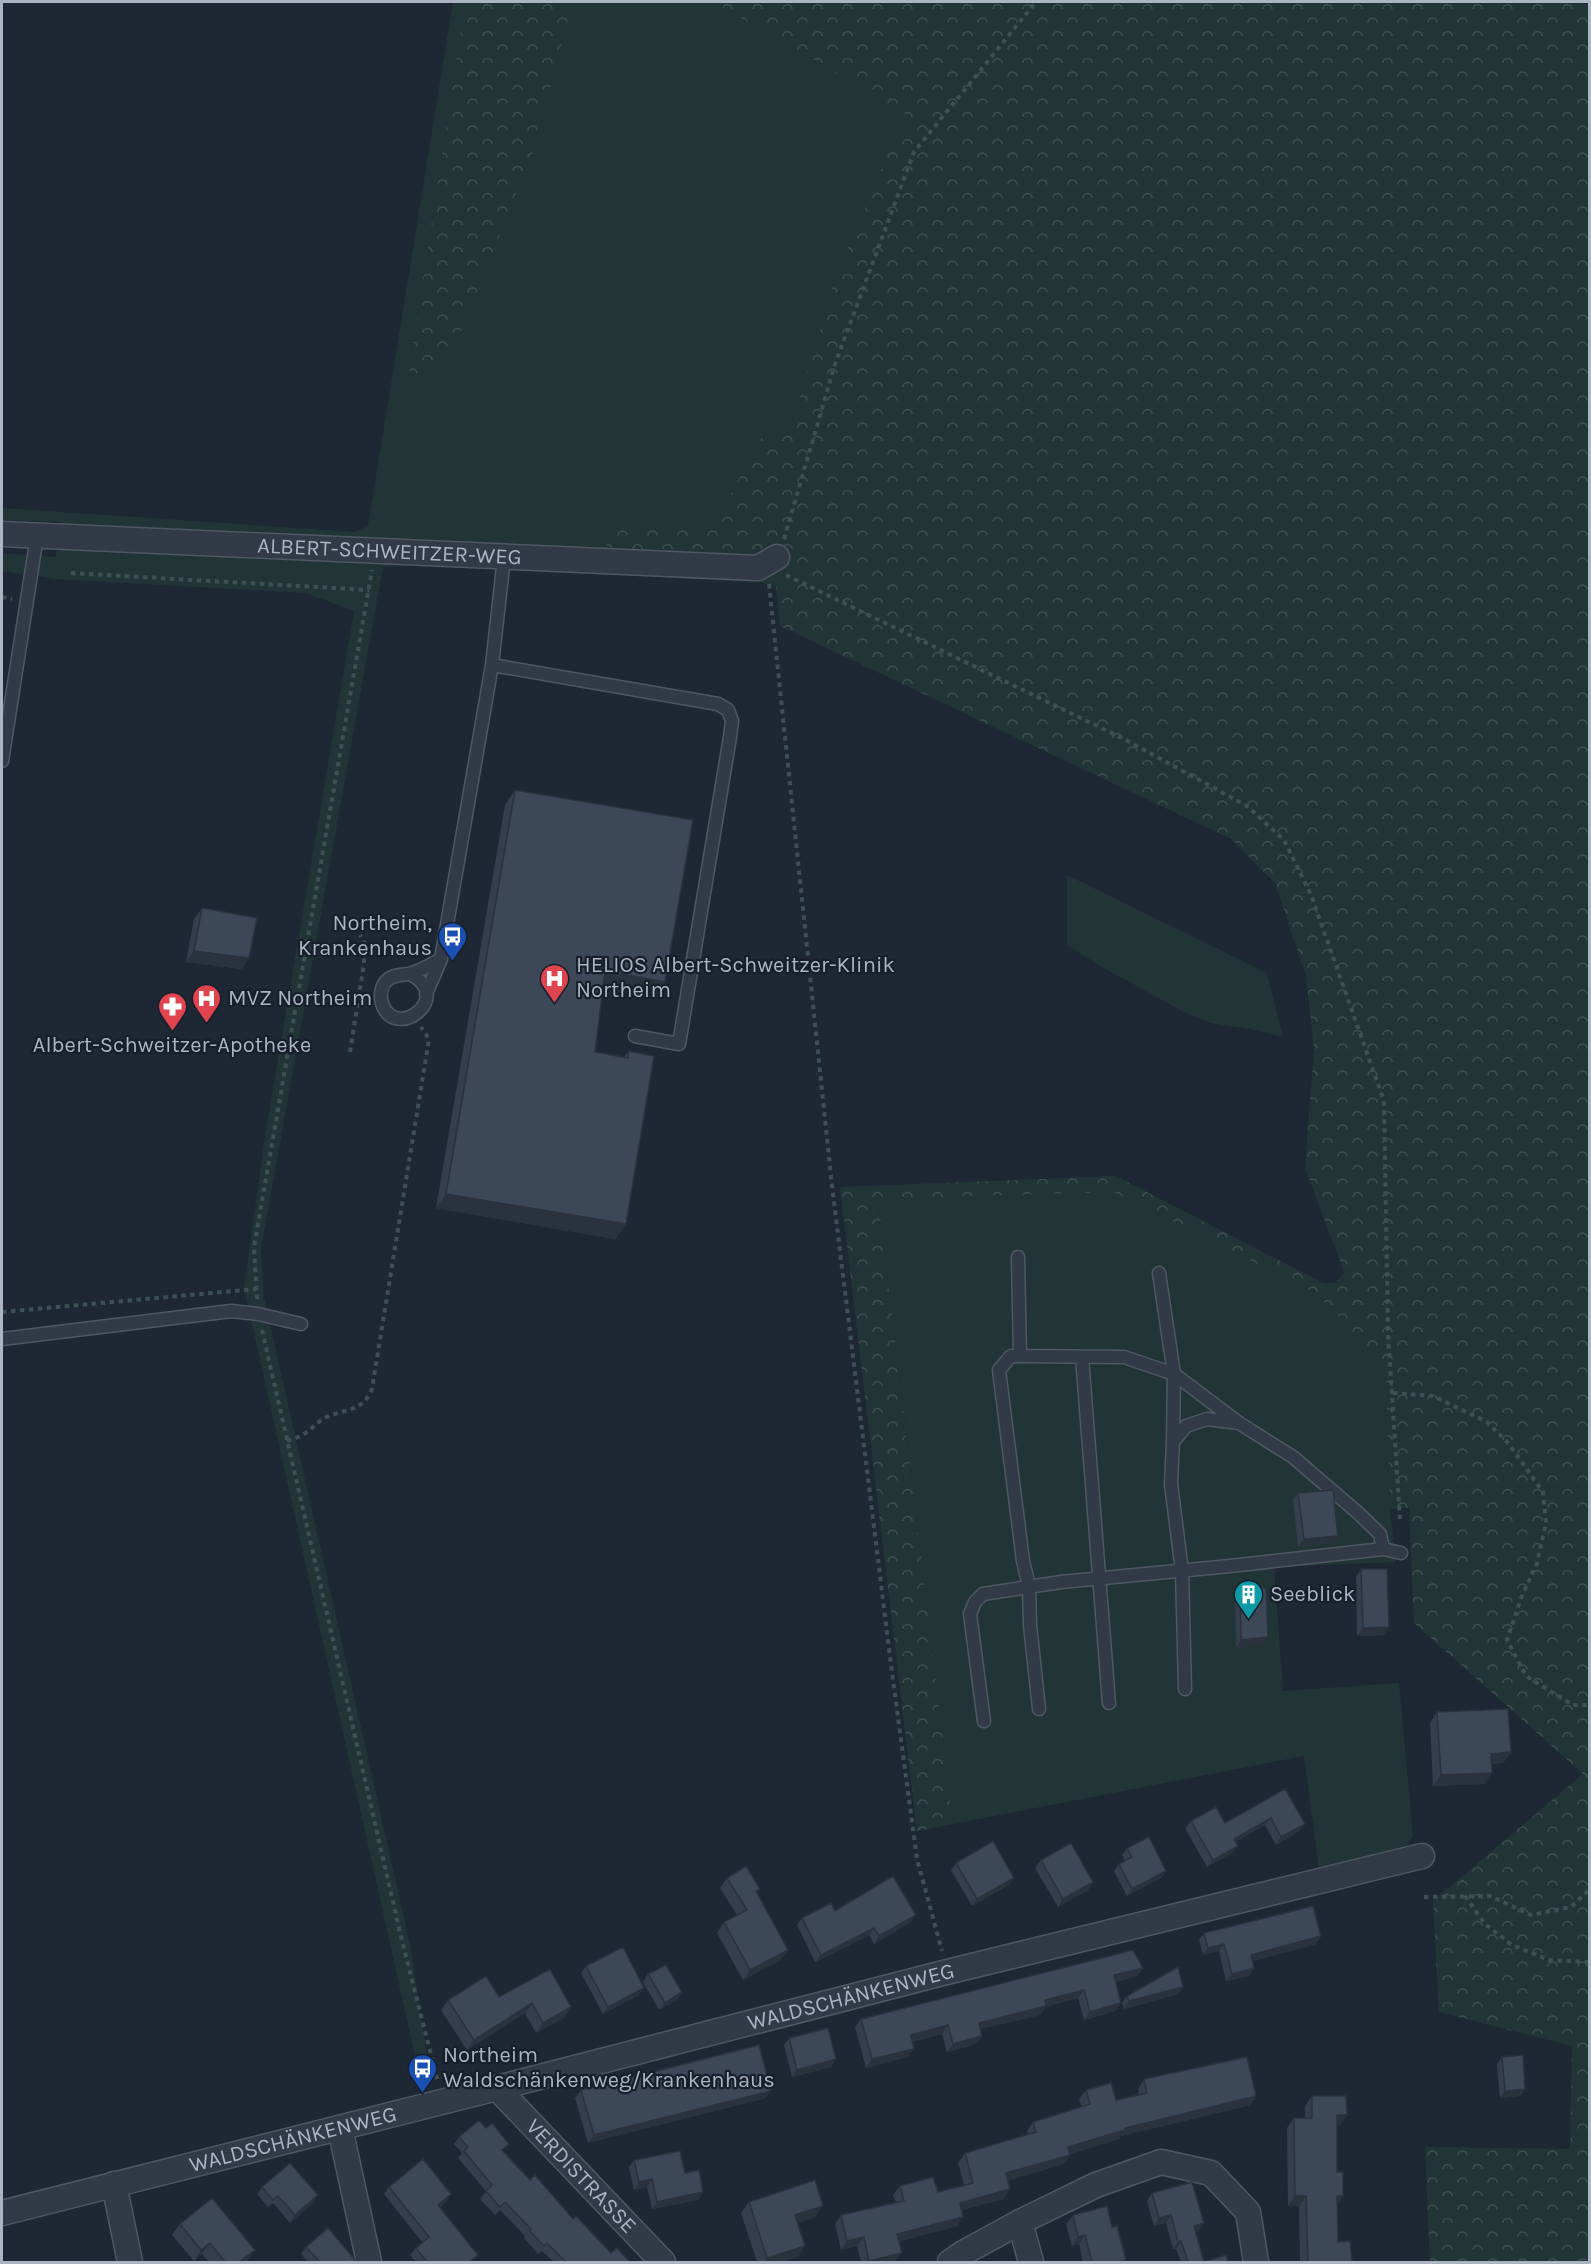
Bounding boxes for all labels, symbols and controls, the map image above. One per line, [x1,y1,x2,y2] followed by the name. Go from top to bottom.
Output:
[257,532,522,570] street label: ALBERT-SCHWEITZER-WEG
[298,910,432,961] place label: Northeim, Krankenhaus
[437,920,469,962] bus stop icon: Northeim, Krankenhaus
[576,952,895,1003] place label: HELIOS Albert-Schweitzer-Klinik Northeim
[539,962,571,1004] hospital icon: HELIOS Albert-Schweitzer-Klinik Northeim
[191,982,223,1024] hospital icon: MVZ Northeim
[228,985,372,1011] place label: MVZ Northeim
[156,990,188,1032] pharmacy icon: Albert-Schweitzer-Apotheke
[33,1032,311,1058] place label: Albert-Schweitzer-Apotheke
[1233,1578,1265,1620] building icon: Seeblick
[1270,1581,1355,1607] place label: Seeblick
[745,1958,957,2036] street label: WALDSCHÄNKENWEG
[443,2042,775,2093] place label: Northeim Waldschänkenweg/Krankenhaus
[406,2052,438,2094] bus stop icon: Northeim Waldschänkenweg/Krankenhaus
[187,2101,399,2178] street label: WALDSCHÄNKENWEG
[521,2114,642,2239] street label: VERDISTRASSE

